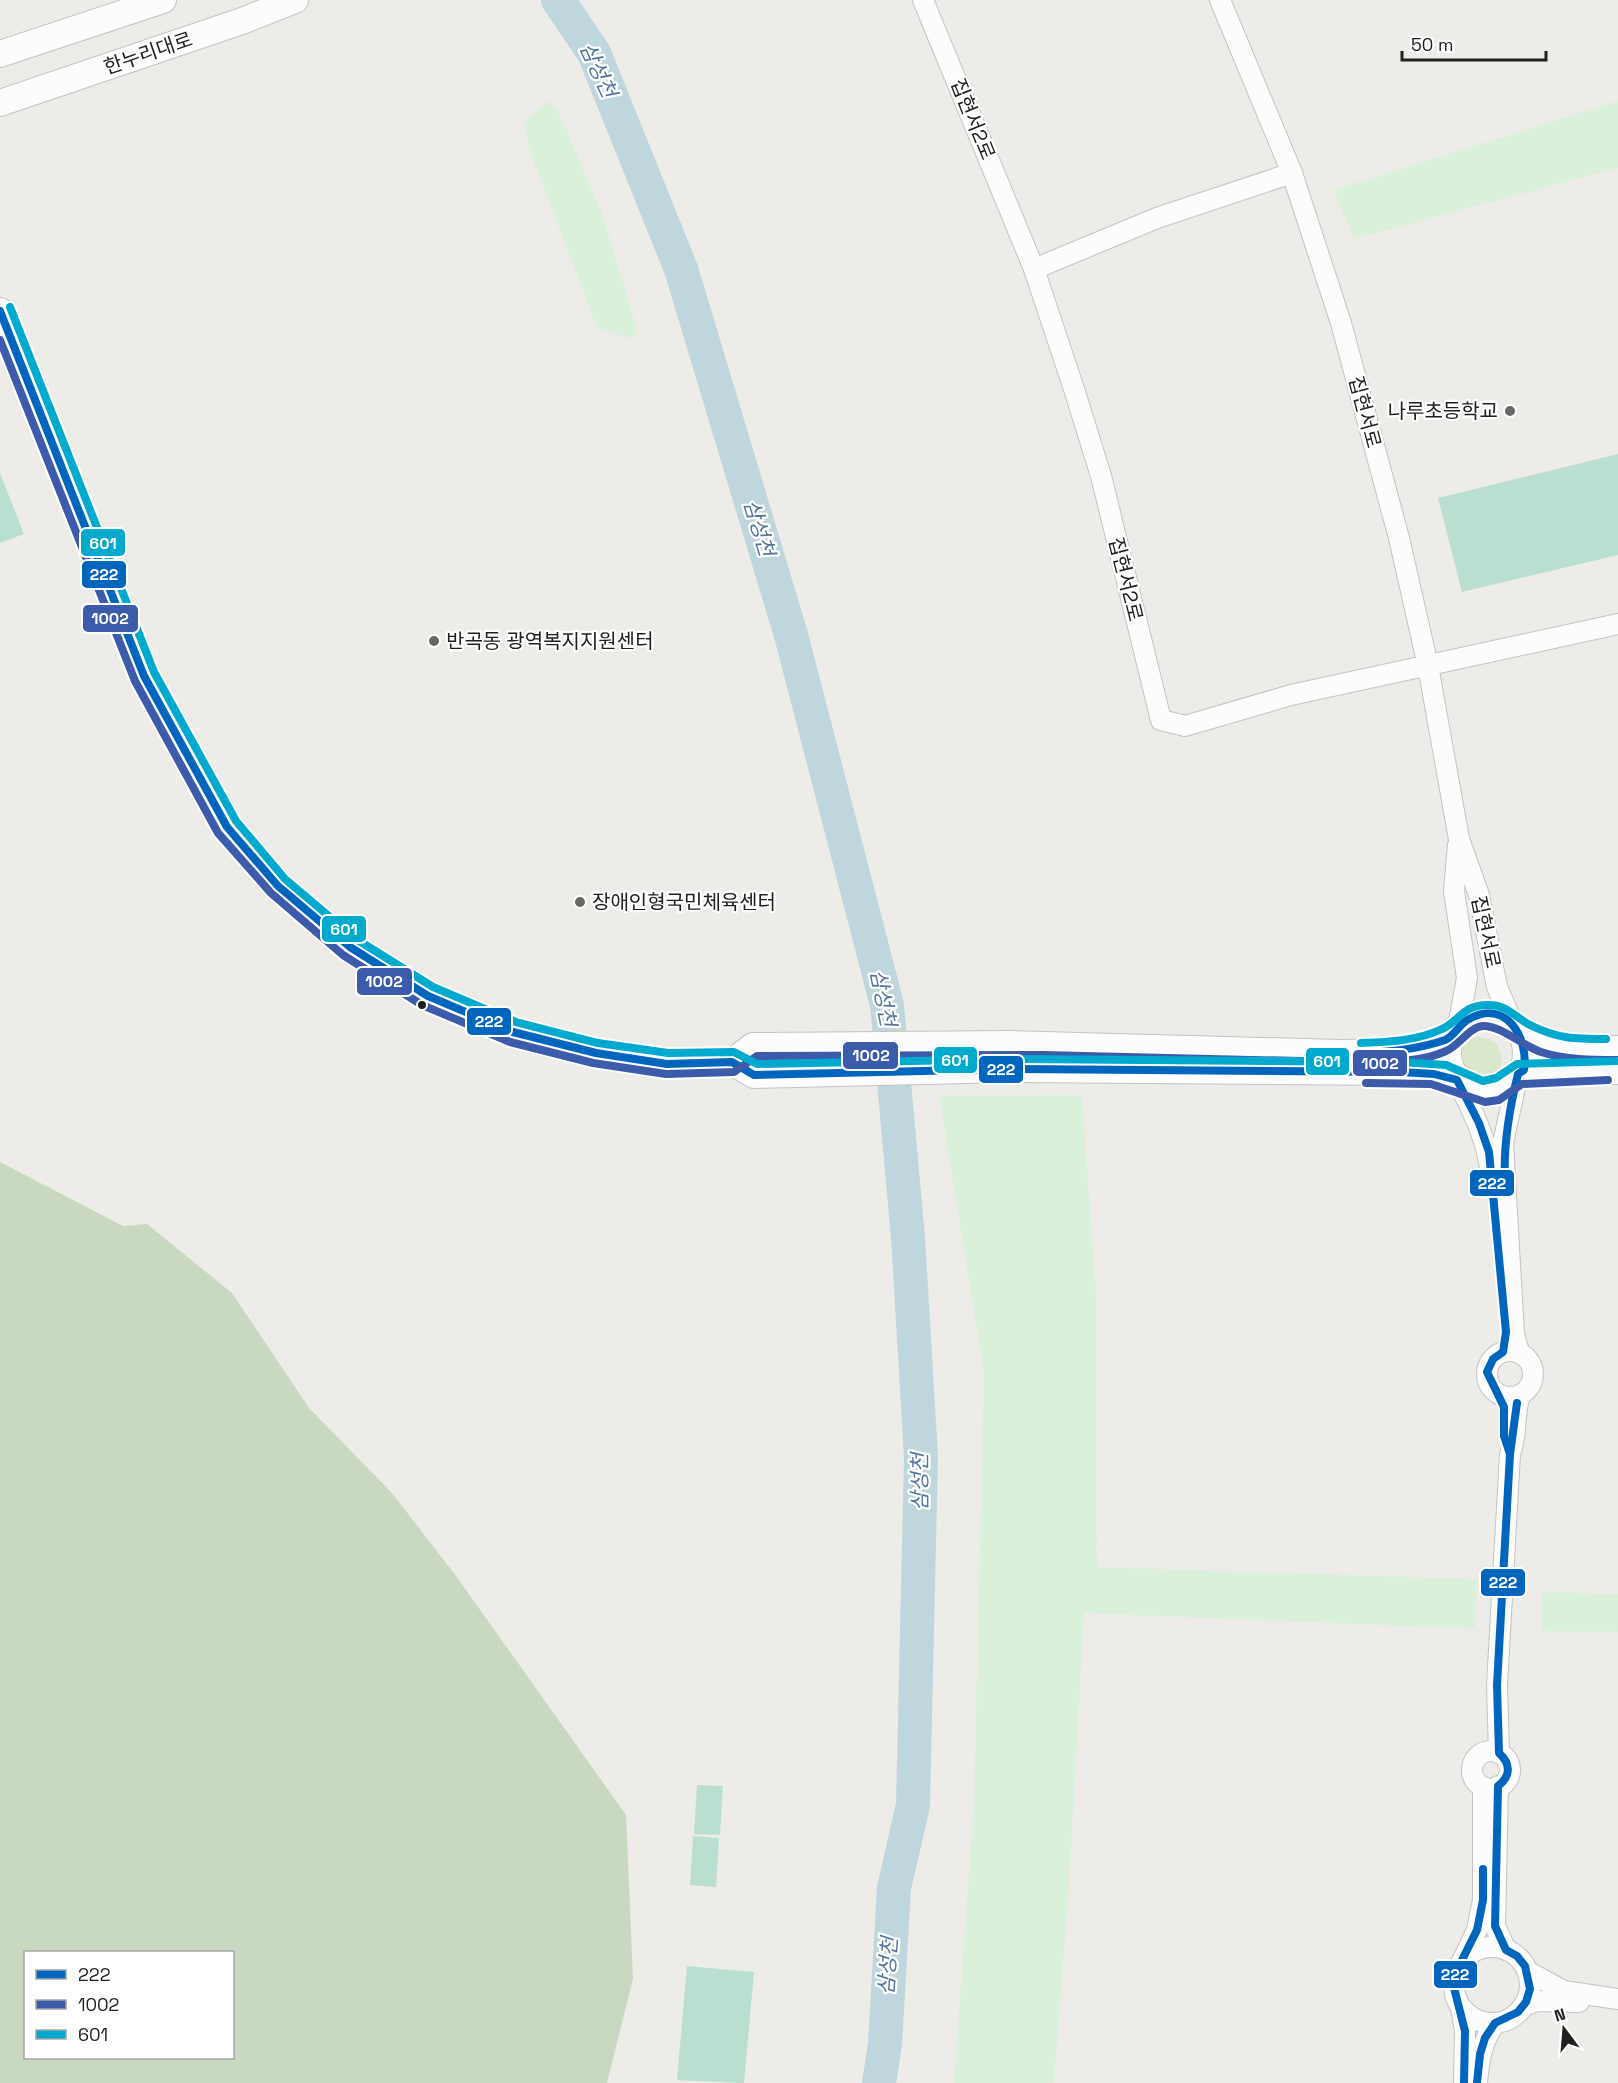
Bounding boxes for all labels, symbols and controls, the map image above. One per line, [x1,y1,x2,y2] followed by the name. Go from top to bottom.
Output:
[1402,24,1546,62] scale bar
[100,26,196,80] street label: 한누리대로
[1411,33,1453,56] text: 50 m
[574,38,624,104] water label: 삼성천
[945,74,1001,164] street label: 집현서2로
[1343,373,1387,451] street label: 집현서로
[1388,398,1498,424] place label: 나루초등학교
[1503,404,1517,418] marker: 나루초등학교
[738,496,782,562] water label: 삼성천
[80,528,126,557] line badge: 601
[89,533,117,554] text: 601
[1103,534,1149,624] street label: 집현서2로
[81,560,127,589] line badge: 222
[90,564,118,585] text: 222
[82,604,139,633] line badge: 1002
[91,608,129,629] text: 1002
[446,628,654,654] place label: 반곡동 광역복지지원센터
[427,634,441,648] marker: 반곡동 광역복지지원센터
[592,889,776,915] place label: 장애인형국민체육센터
[1466,893,1506,971] street label: 집현서로
[573,895,587,909] marker: 장애인형국민체육센터
[321,915,367,943] line badge: 601
[330,919,358,940] text: 601
[356,967,413,996] line badge: 1002
[865,967,903,1032] water label: 삼성천
[365,971,403,992] text: 1002
[416,999,428,1011] unlabelled marker
[466,1007,512,1036] line badge: 222
[475,1011,503,1032] text: 222
[842,1041,899,1070] line badge: 1002
[852,1045,890,1066] text: 1002
[933,1046,978,1074] line badge: 601
[1305,1047,1350,1076] line badge: 601
[1352,1049,1408,1077] line badge: 1002
[941,1050,969,1071] text: 601
[1313,1051,1341,1072] text: 601
[1361,1053,1399,1074] text: 1002
[978,1055,1024,1084] line badge: 222
[987,1059,1015,1080] text: 222
[1469,1169,1515,1197] line badge: 222
[1478,1173,1506,1194] text: 222
[906,1450,933,1511] water label: 삼성천
[1480,1568,1526,1597] line badge: 222
[1489,1572,1517,1593] text: 222
[872,1933,903,1996] water label: 삼성천
[24,1951,234,2059] legend
[1433,1960,1478,1989] line badge: 222
[78,1963,111,1986] text: 222
[1441,1964,1469,1985] text: 222
[78,1993,119,2016] text: 1002
[1534,1999,1594,2059] north arrow
[1552,2003,1568,2027] text: N
[78,2023,108,2046] text: 601

